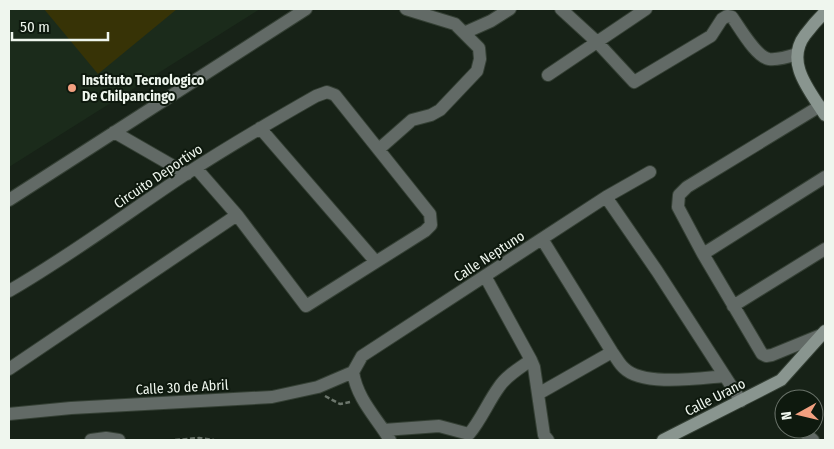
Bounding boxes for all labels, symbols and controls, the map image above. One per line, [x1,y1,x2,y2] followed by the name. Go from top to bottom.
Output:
[12,10,109,42] scale bar
[20,18,50,36] text: 50 m
[82,72,205,105] place label: Instituto Tecnologico De Chilpancingo
[66,82,78,94] marker: Instituto Tecnologico De Chilpancingo
[111,140,206,212] street label: Circuito Deportivo
[451,227,528,286] street label: Calle Neptuno
[682,375,748,420] street label: Calle Urano
[135,377,229,398] street label: Calle 30 de Abril
[774,389,824,439] north arrow
[778,410,796,421] text: N

